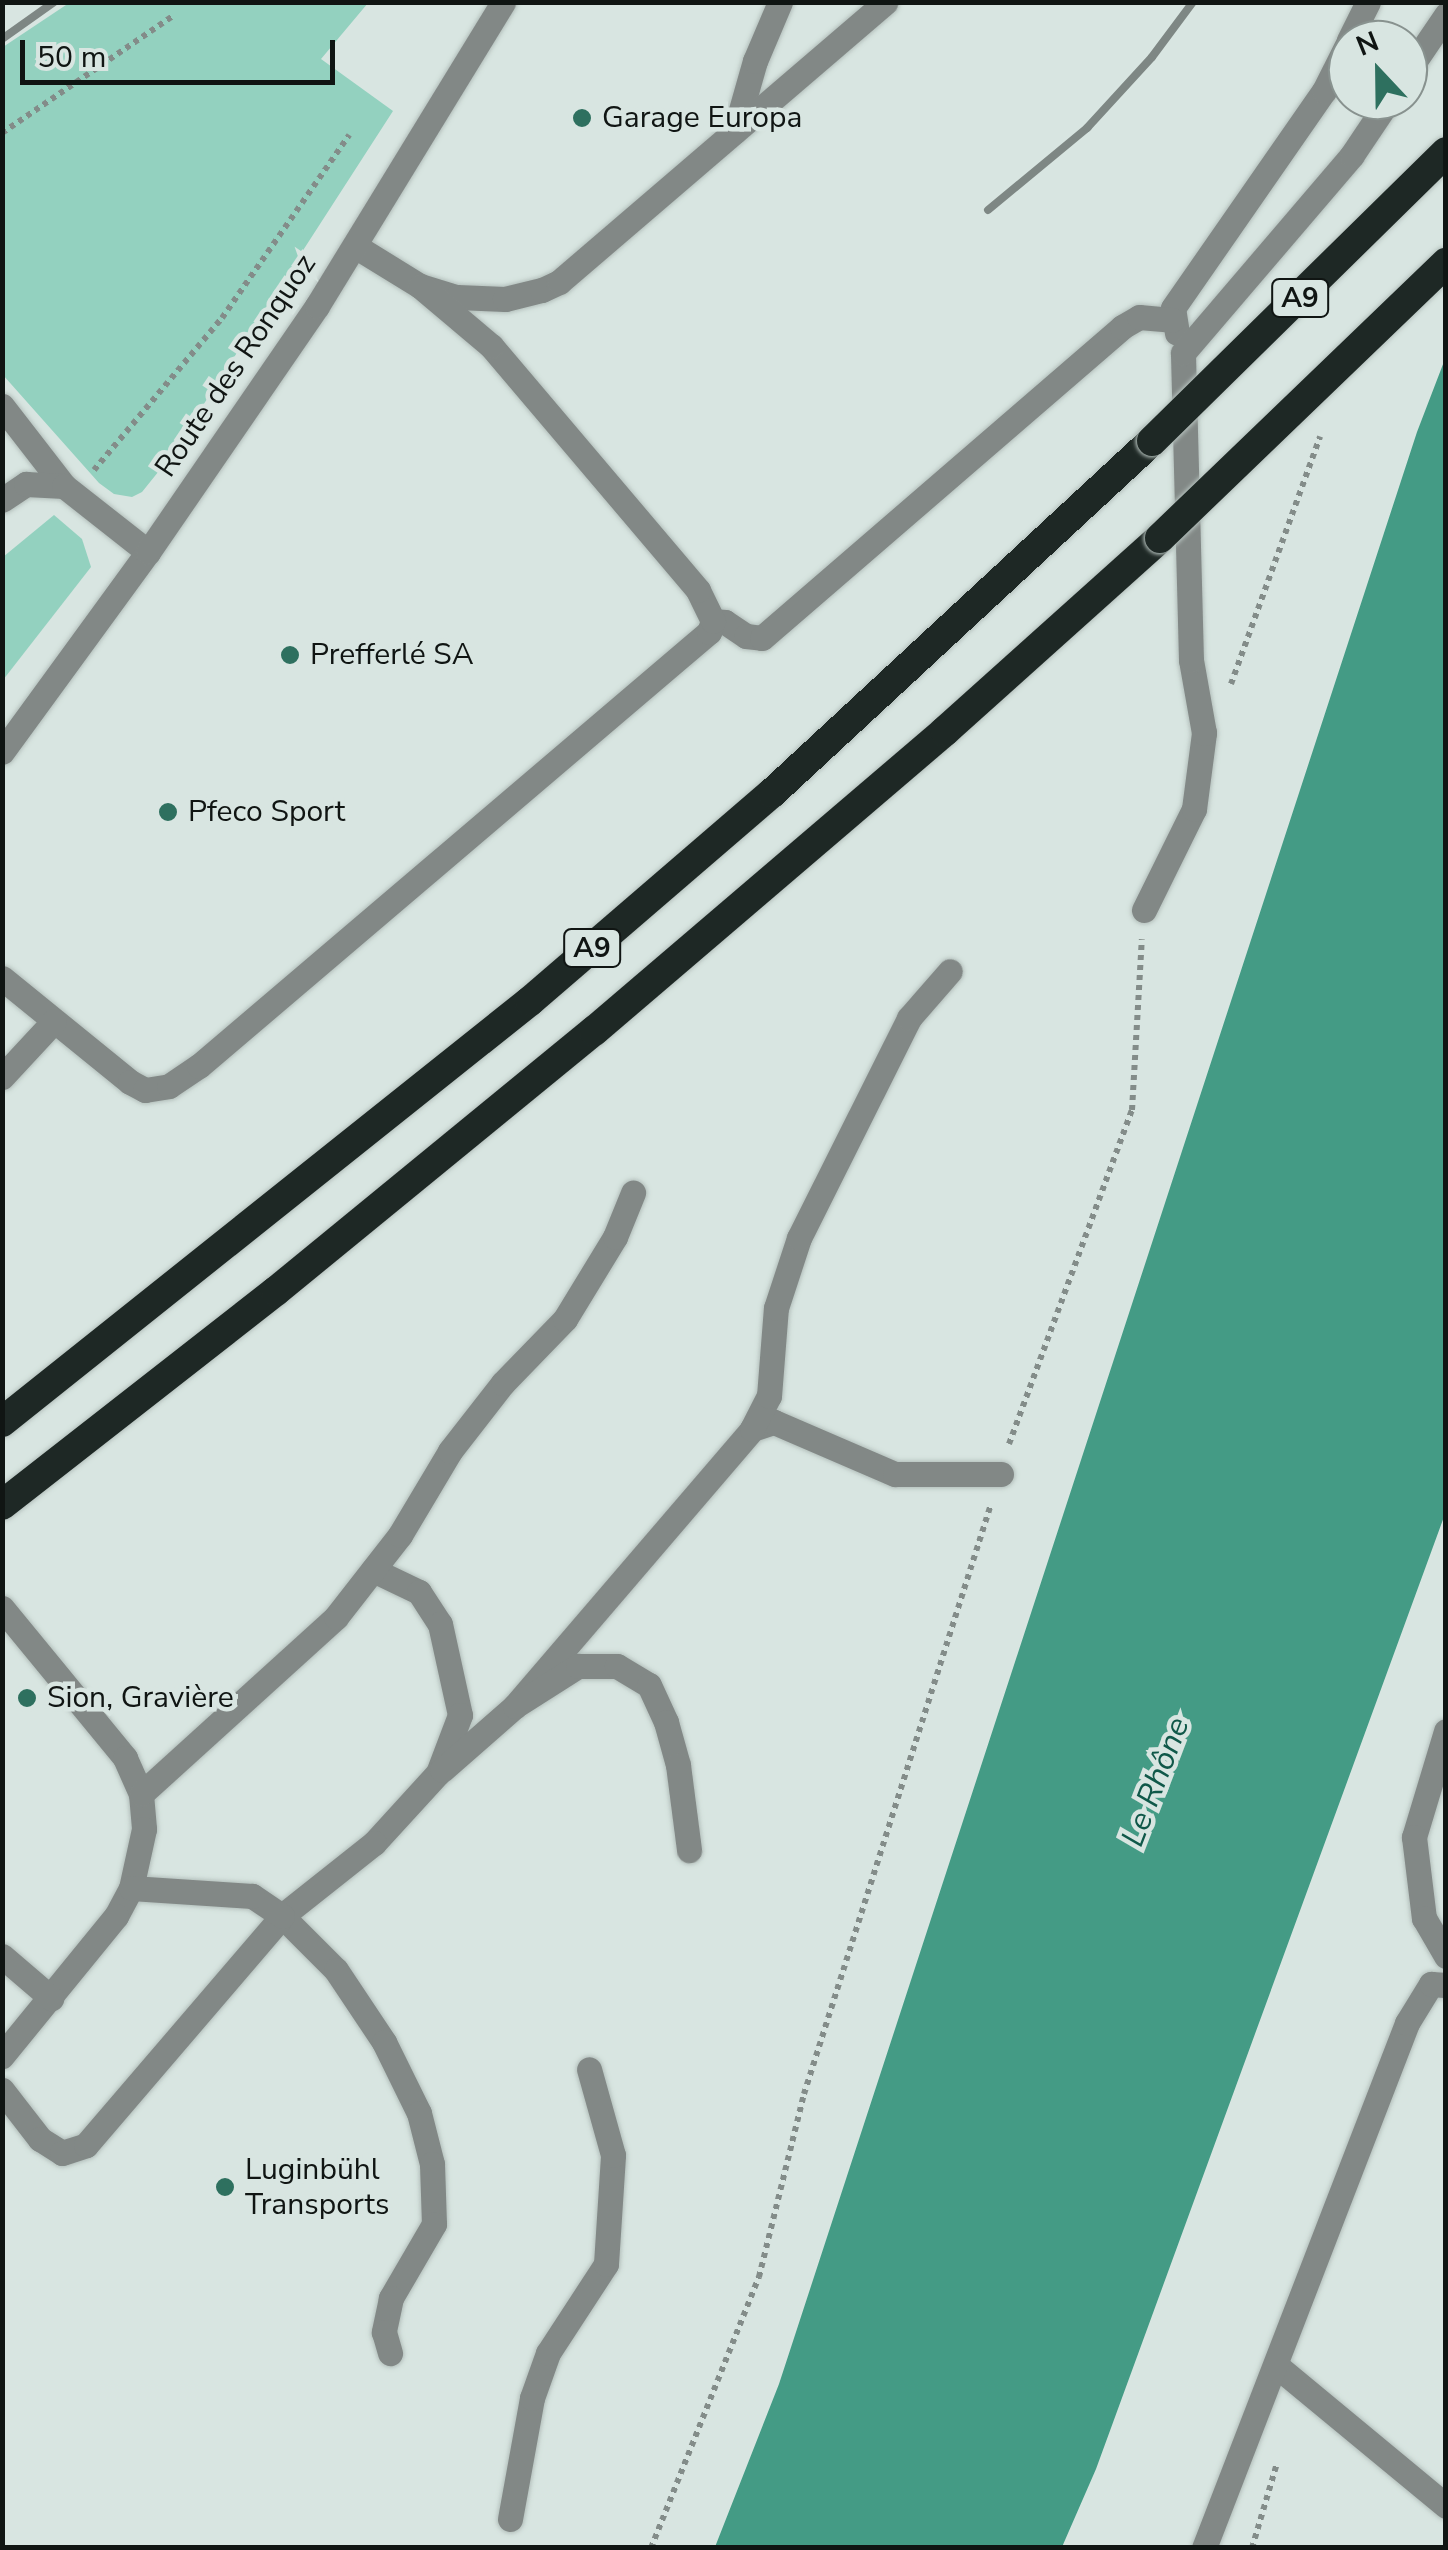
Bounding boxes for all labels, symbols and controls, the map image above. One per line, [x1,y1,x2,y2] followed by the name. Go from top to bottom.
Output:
[25,20,340,82] scale bar
[1328,20,1428,120] north arrow
[1351,23,1384,66] text: N
[37,37,106,78] text: 50 m
[602,100,802,136] place label: Garage Europa
[571,107,593,129] marker: Garage Europa
[148,248,324,484] street label: Route des Ronquoz
[1270,275,1330,321] road number: A9
[310,637,474,673] place label: Prefferlé SA
[279,644,301,666] marker: Prefferlé SA
[188,794,345,830] place label: Pfeco Sport
[157,801,179,823] marker: Pfeco Sport
[562,925,622,971] road number: A9
[47,1680,234,1716] place label: Sion, Gravière
[16,1687,38,1709] marker: Sion, Gravière
[1114,1712,1198,1852] water label: Le Rhône
[245,2152,389,2222] place label: Luginbühl Transports
[214,2176,236,2198] marker: Luginbühl Transports

